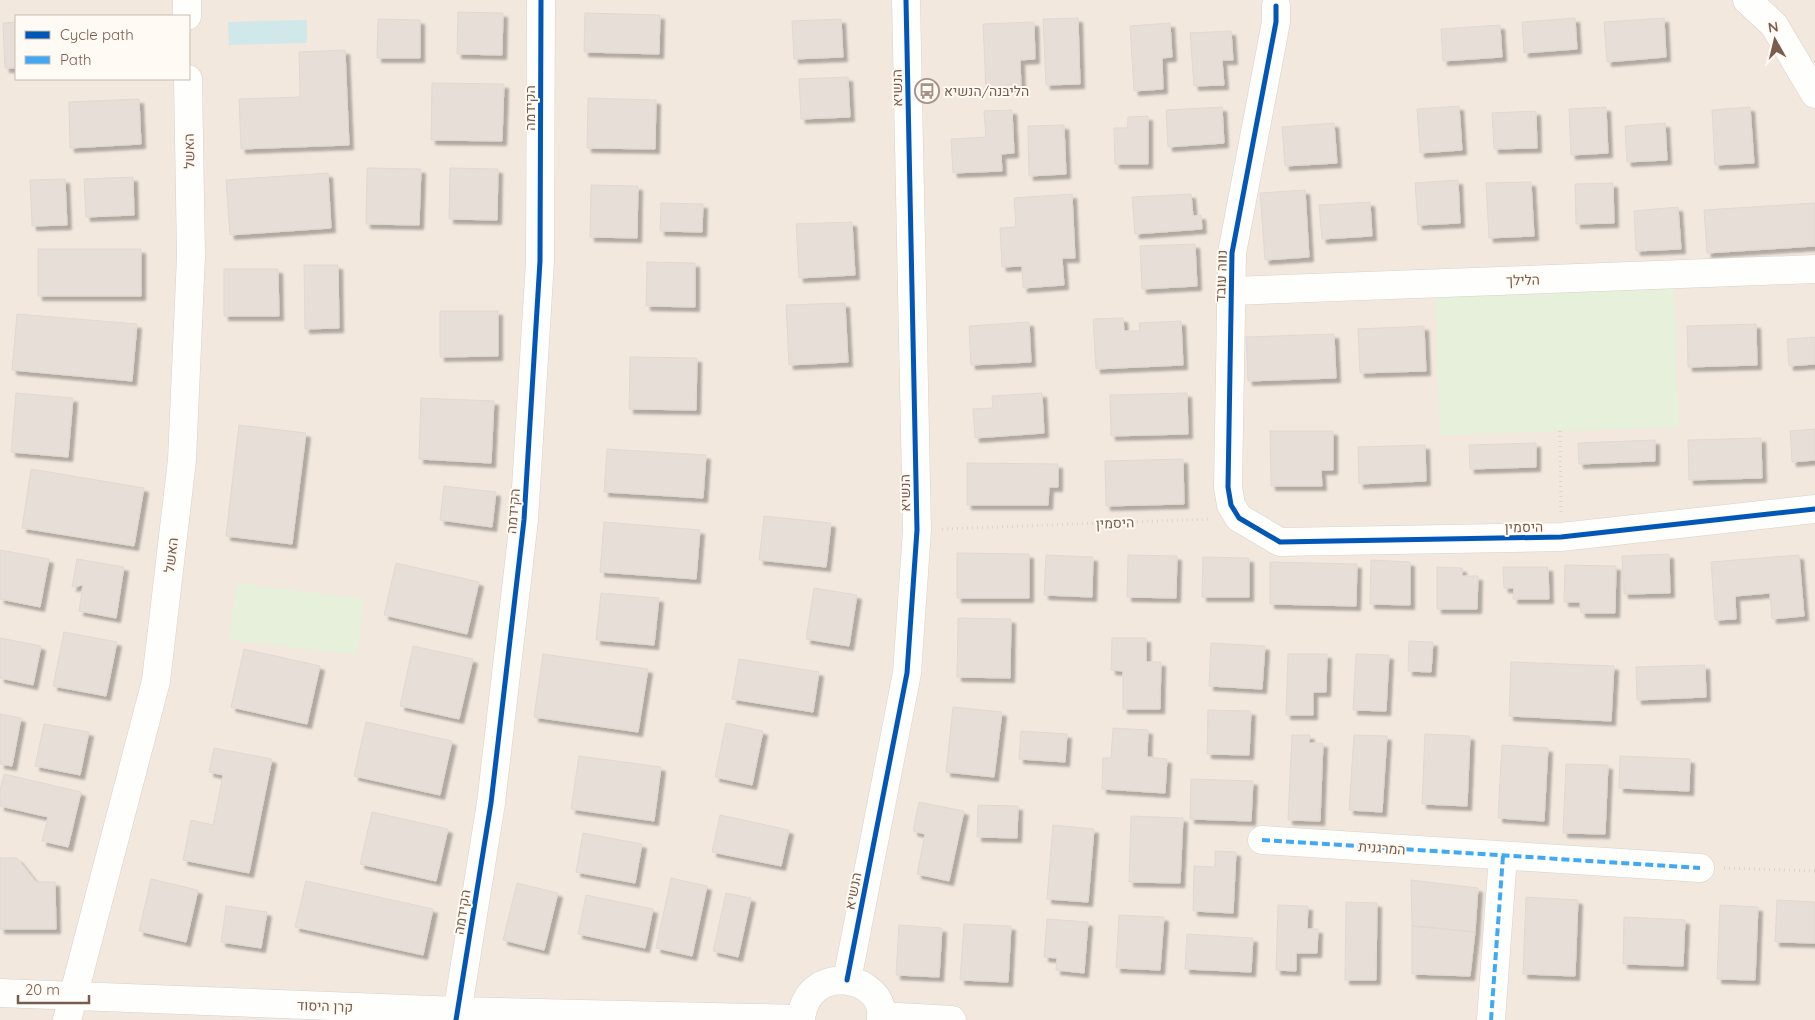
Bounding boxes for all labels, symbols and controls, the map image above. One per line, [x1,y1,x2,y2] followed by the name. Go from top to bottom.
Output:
[15,15,190,80] legend
[1750,15,1800,65] north arrow
[1767,17,1780,37] text: N
[60,25,134,44] text: Cycle path
[60,50,92,69] text: Path
[888,69,906,107] street label: הנשיא
[914,78,940,104] bus stop icon: הליבנה/הנשיא
[944,82,1029,100] place label: הליבנה/הנשיא
[521,85,539,131] street label: הקידמה
[180,133,198,169] street label: האשל
[1211,250,1231,302] street label: נווה עובד
[1506,270,1540,290] street label: הלילך
[896,474,914,512] street label: הנשיא
[502,488,524,534] street label: הקידמה
[1095,513,1135,533] street label: היסמין
[1505,518,1543,536] street label: היסמין
[160,536,182,574] street label: האשל
[1358,837,1406,859] street label: המרגנית
[841,871,865,911] street label: הנשיא
[450,888,474,936] street label: הקידמה
[18,972,89,1004] scale bar
[25,980,60,999] text: 20 m
[297,996,353,1016] street label: קרן היסוד

